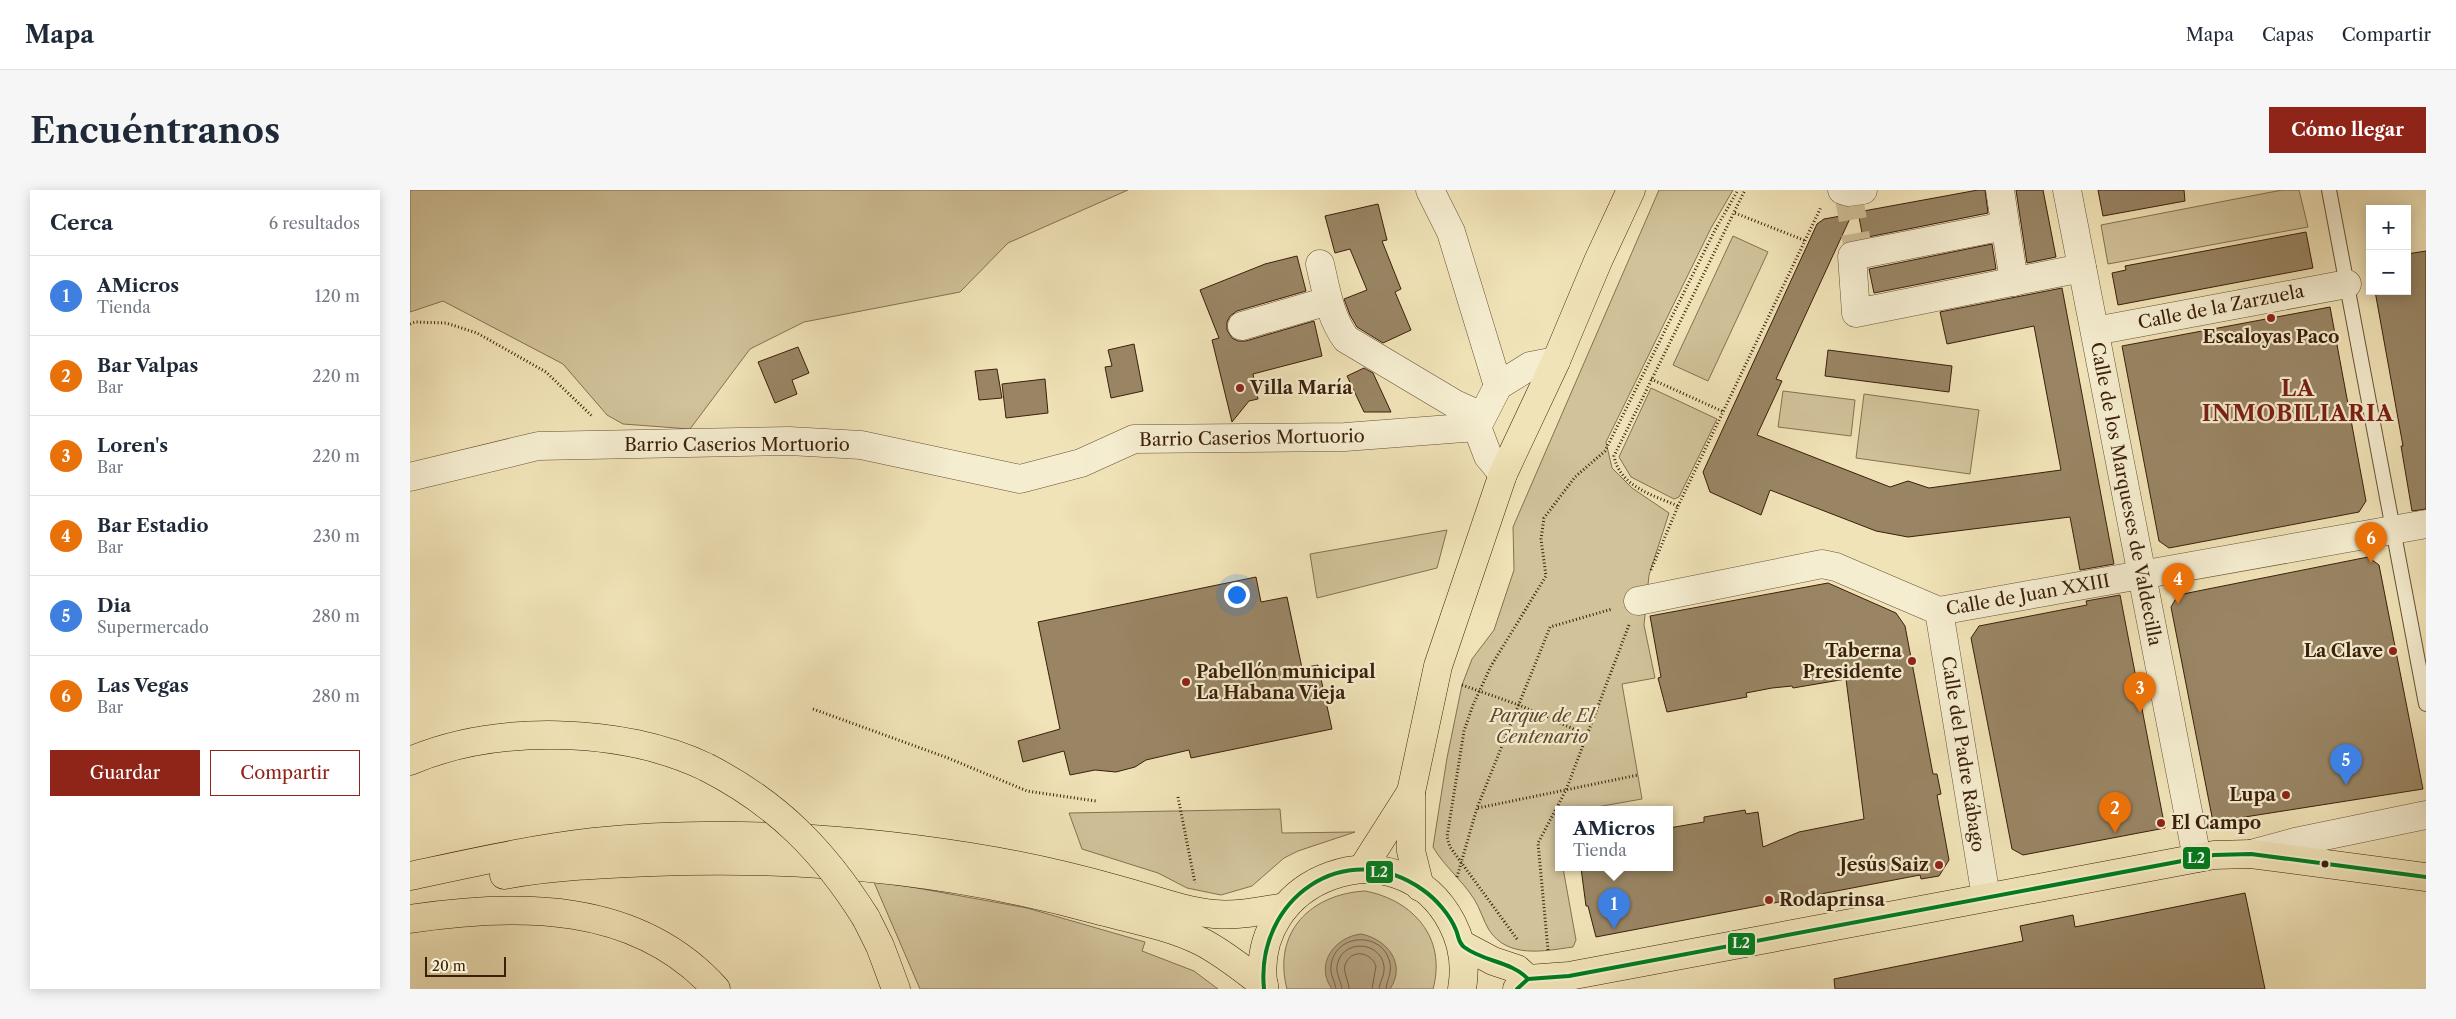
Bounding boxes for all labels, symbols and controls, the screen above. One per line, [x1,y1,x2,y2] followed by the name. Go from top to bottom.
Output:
[25,20,94,49] text: Mapa
[2186,24,2234,46] text: Mapa
[2262,24,2314,46] text: Capas
[2342,24,2431,46] text: Compartir
[2269,107,2426,153] button: Cómo llegar
[30,109,280,152] text: Encuéntranos
[2366,205,2411,295] map controls
[2366,205,2411,250] button: +
[50,210,113,235] text: Cerca
[269,213,360,233] text: 6 resultados
[2366,250,2411,295] button: −
[97,274,179,297] text: AMicros
[2136,280,2306,334] street label: Calle de la Zarzuela
[62,286,70,306] text: 1
[315,286,360,306] text: 120 m
[97,297,151,317] text: Tienda
[2265,312,2277,324] marker: Escaloyas Paco
[2203,326,2339,348] place label: Escaloyas Paco
[2086,340,2166,648] street label: Calle de los Marqueses de Valdecilla
[97,354,198,377] text: Bar Valpas
[61,366,71,386] text: 2
[312,366,360,386] text: 220 m
[2202,375,2394,427] district label: LA INMOBILIARIA
[97,377,123,397] text: Bar
[1249,377,1353,399] place label: Villa María
[1234,382,1246,394] marker: Villa María
[1139,425,1365,451] street label: Barrio Caserios Mortuorio
[97,434,168,457] text: Loren's
[624,434,850,456] street label: Barrio Caserios Mortuorio
[61,446,71,466] text: 3
[312,446,360,466] text: 220 m
[97,457,123,477] text: Bar
[97,514,209,537] text: Bar Estadio
[2355,522,2387,563] pin: 6
[61,526,71,546] text: 4
[313,526,360,546] text: 230 m
[97,537,123,557] text: Bar
[2162,563,2194,604] pin: 4
[1944,570,2112,620] street label: Calle de Juan XXIII
[1224,582,1250,608] your location
[97,594,131,617] text: Dia
[62,606,70,626] text: 5
[312,606,360,626] text: 280 m
[97,617,209,637] text: Supermercado
[1803,640,1903,683] place label: Taberna Presidente
[2304,640,2383,662] place label: La Clave
[2387,645,2399,657] marker: La Clave
[1906,655,1918,667] marker: Taberna Presidente
[1937,655,1989,853] street label: Calle del Padre Rábago
[1196,661,1376,704] place label: Pabellón municipal La Habana Vieja
[2124,672,2156,713] pin: 3
[97,674,189,697] text: Las Vegas
[1180,676,1192,688] marker: Pabellón municipal La Habana Vieja
[61,686,71,706] text: 6
[312,686,360,706] text: 280 m
[97,697,123,717] text: Bar
[1488,705,1597,748] park label: Parque de El Centenario
[2330,744,2362,785] pin: 5
[50,750,200,796] button: Guardar
[210,750,360,796] button: Compartir
[2229,784,2277,806] place label: Lupa
[2280,789,2292,801] marker: Lupa
[2099,792,2131,833] pin: 2
[1555,806,1673,871] popup
[2171,812,2261,834] place label: El Campo
[1573,817,1655,840] text: AMicros
[2155,817,2167,829] marker: El Campo
[1573,840,1627,860] text: Tienda
[2182,846,2211,870] line badge: L2
[2187,849,2205,867] text: L2
[1837,854,1929,876] place label: Jesús Saiz
[1933,859,1945,871] marker: Jesús Saiz
[2320,859,2330,869] unlabelled marker
[1365,860,1394,884] line badge: L2
[1370,863,1388,881] text: L2
[1598,888,1630,929] pin: 1
[1779,889,1886,911] place label: Rodaprinsa
[1763,894,1775,906] marker: Rodaprinsa
[1727,932,1756,956] line badge: L2
[1732,934,1750,952] text: L2
[425,954,506,977] scale bar
[432,957,466,975] text: 20 m

